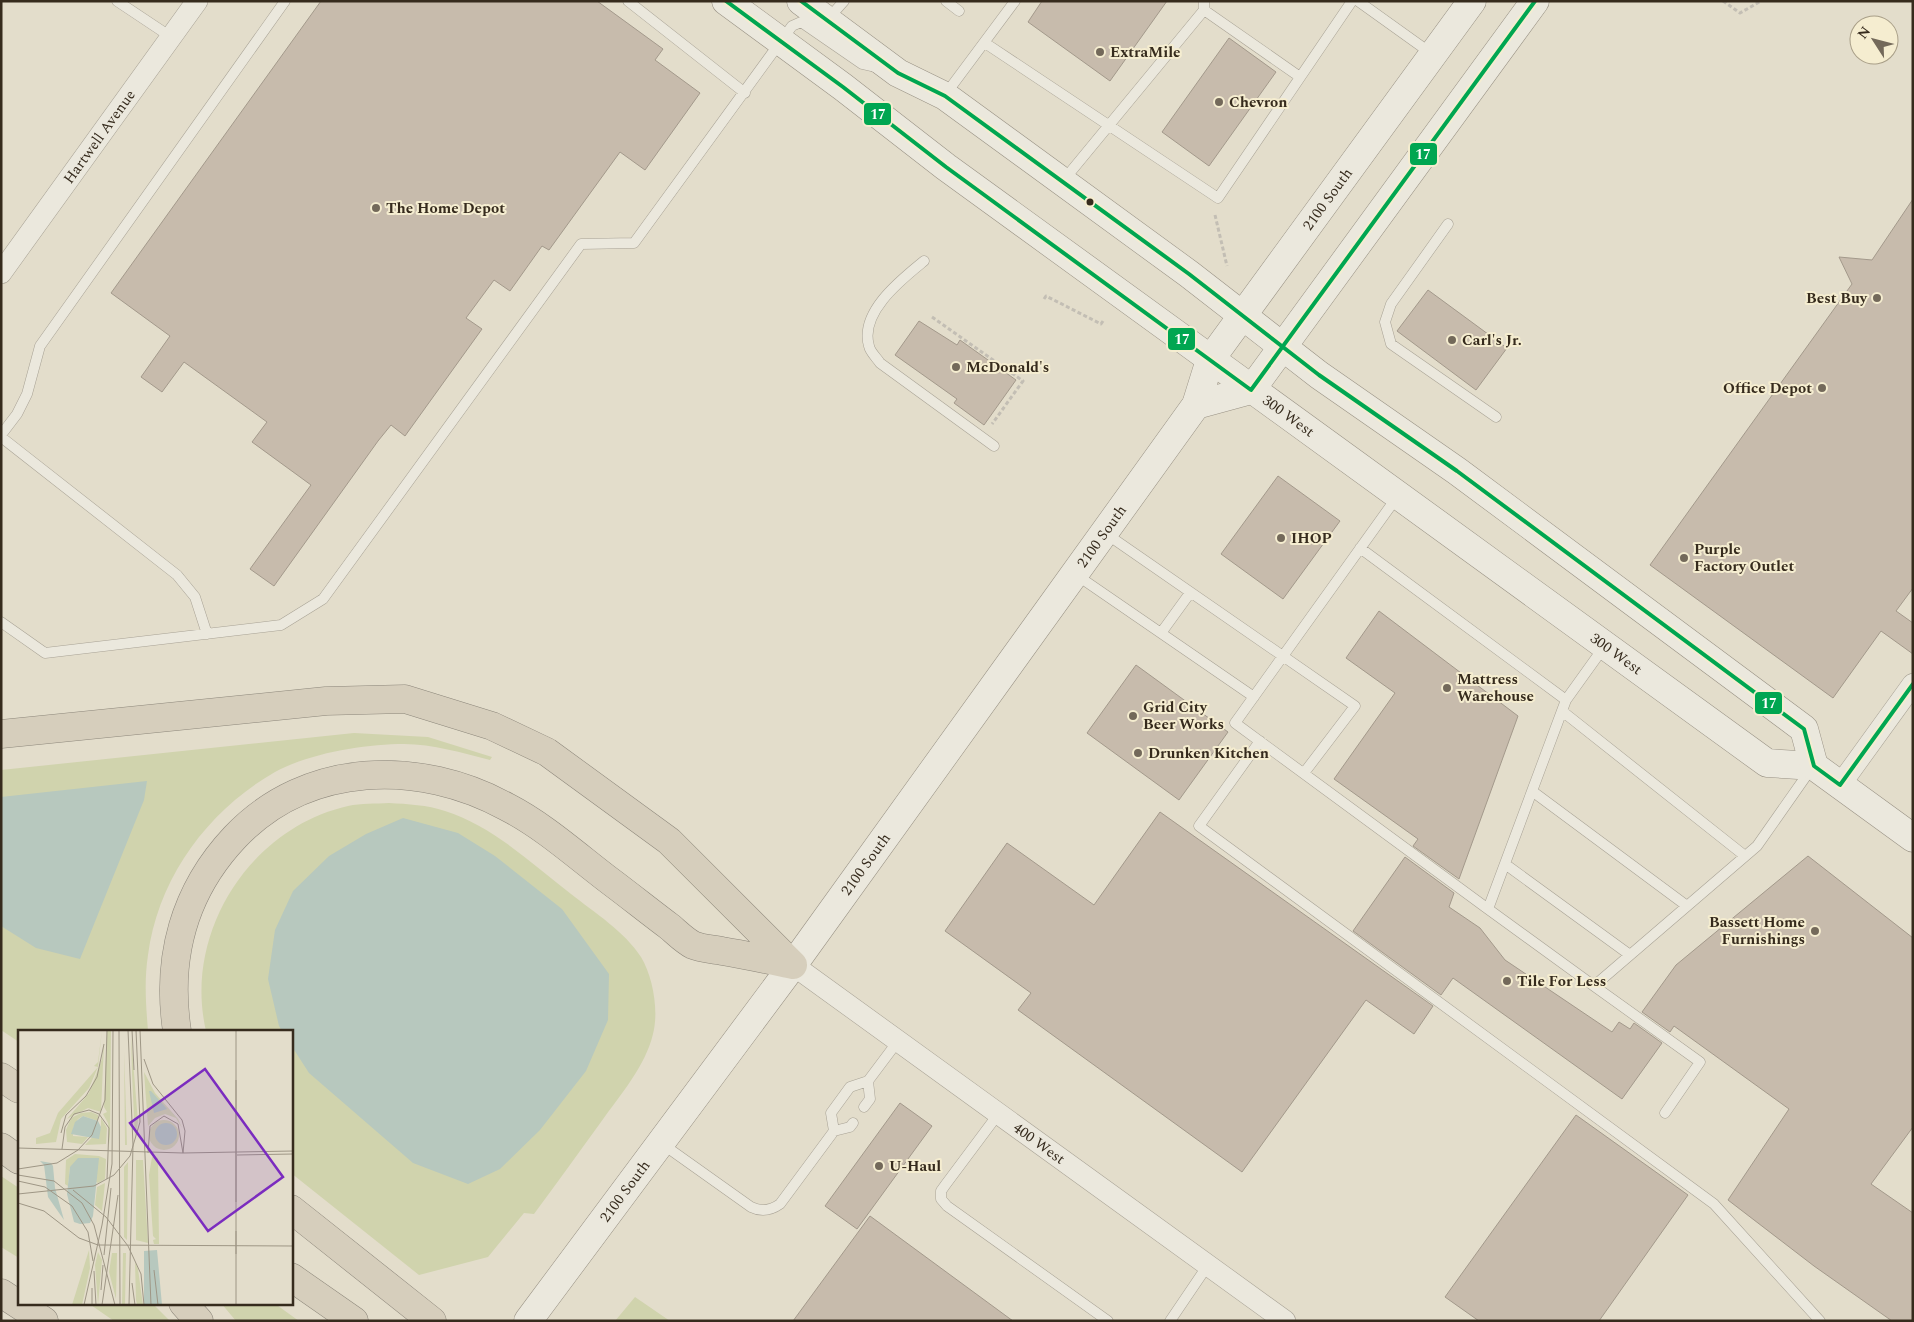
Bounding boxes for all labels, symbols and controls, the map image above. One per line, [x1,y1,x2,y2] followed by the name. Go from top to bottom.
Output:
[1849,15,1899,65] north arrow
[1852,22,1876,43] text: N
[1110,41,1181,64] place label: ExtraMile
[1094,46,1106,58] marker: ExtraMile
[57,85,141,189] street label: Hartwell Avenue
[1229,91,1288,114] place label: Chevron
[1213,96,1225,108] marker: Chevron
[863,102,892,126] line badge: 17
[870,104,886,125] text: 17
[1409,142,1438,166] line badge: 17
[1415,144,1431,165] text: 17
[1297,163,1358,235] street label: 2100 South
[386,197,505,220] place label: The Home Depot
[1085,197,1095,207] unlabelled marker
[370,202,382,214] marker: The Home Depot
[1806,287,1868,310] place label: Best Buy
[1871,292,1883,304] marker: Best Buy
[1167,327,1196,351] line badge: 17
[1174,329,1190,350] text: 17
[1462,329,1522,352] place label: Carl's Jr.
[1446,334,1458,346] marker: Carl's Jr.
[966,356,1049,379] place label: McDonald's
[950,361,962,373] marker: McDonald's
[1723,377,1812,400] place label: Office Depot
[1816,382,1828,394] marker: Office Depot
[1258,389,1320,443] street label: 300 West
[1071,500,1132,572] street label: 2100 South
[1291,527,1332,550] place label: IHOP
[1275,532,1287,544] marker: IHOP
[1694,538,1794,578] place label: Purple Factory Outlet
[1678,552,1690,564] marker: Purple Factory Outlet
[1585,627,1647,680] street label: 300 West
[1457,668,1534,708] place label: Mattress Warehouse
[1441,682,1453,694] marker: Mattress Warehouse
[1754,691,1783,715] line badge: 17
[1761,693,1777,714] text: 17
[1143,696,1224,736] place label: Grid City Beer Works
[1127,710,1139,722] marker: Grid City Beer Works
[1148,742,1269,765] place label: Drunken Kitchen
[1132,747,1144,759] marker: Drunken Kitchen
[835,828,896,900] street label: 2100 South
[1709,911,1805,951] place label: Bassett Home Furnishings
[1809,925,1821,937] marker: Bassett Home Furnishings
[1517,970,1606,993] place label: Tile For Less
[1501,975,1513,987] marker: Tile For Less
[18,1030,292,1304] inset map
[1008,1116,1070,1170] street label: 400 West
[594,1155,656,1227] street label: 2100 South
[889,1155,941,1178] place label: U-Haul
[873,1160,885,1172] marker: U-Haul

